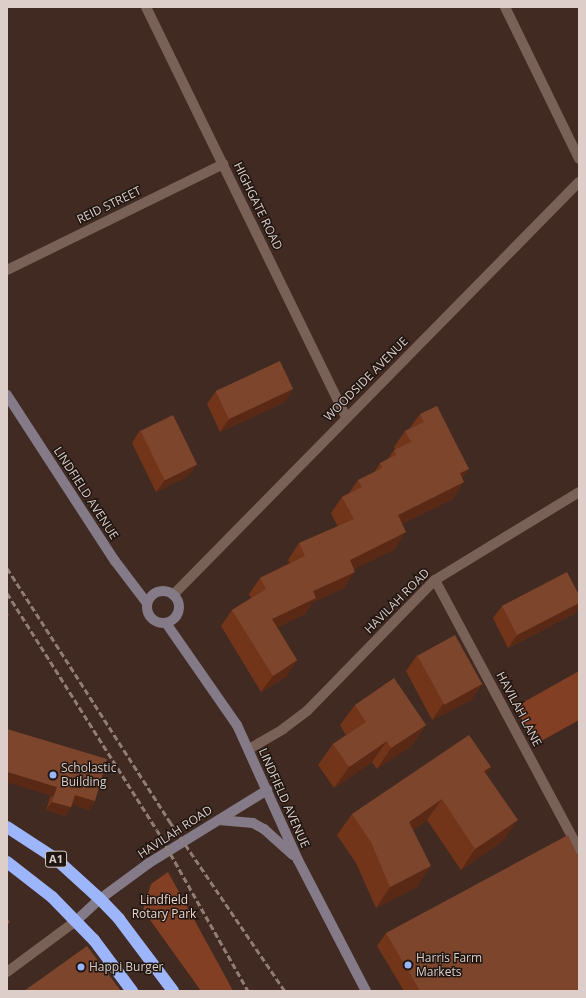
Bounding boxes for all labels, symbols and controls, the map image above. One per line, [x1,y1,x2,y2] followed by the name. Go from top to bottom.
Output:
[231,160,285,252] street label: HIGHGATE ROAD
[74,183,144,227] street label: REID STREET
[321,334,411,424] street label: WOODSIDE AVENUE
[51,444,121,542] street label: LINDFIELD AVENUE
[362,566,432,636] street label: HAVILAH ROAD
[493,669,545,749] street label: HAVILAH LANE
[256,746,312,850] street label: LINDFIELD AVENUE
[61,761,116,789] place label: Scholastic Building
[48,770,58,780] marker: Scholastic Building
[135,803,215,861] street label: HAVILAH ROAD
[45,850,67,868] road number: A1
[132,893,196,921] park label: Lindfield Rotary Park
[416,951,482,979] place label: Harris Farm Markets
[89,960,164,974] place label: Happi Burger
[403,960,413,970] marker: Harris Farm Markets
[76,962,86,972] marker: Happi Burger

